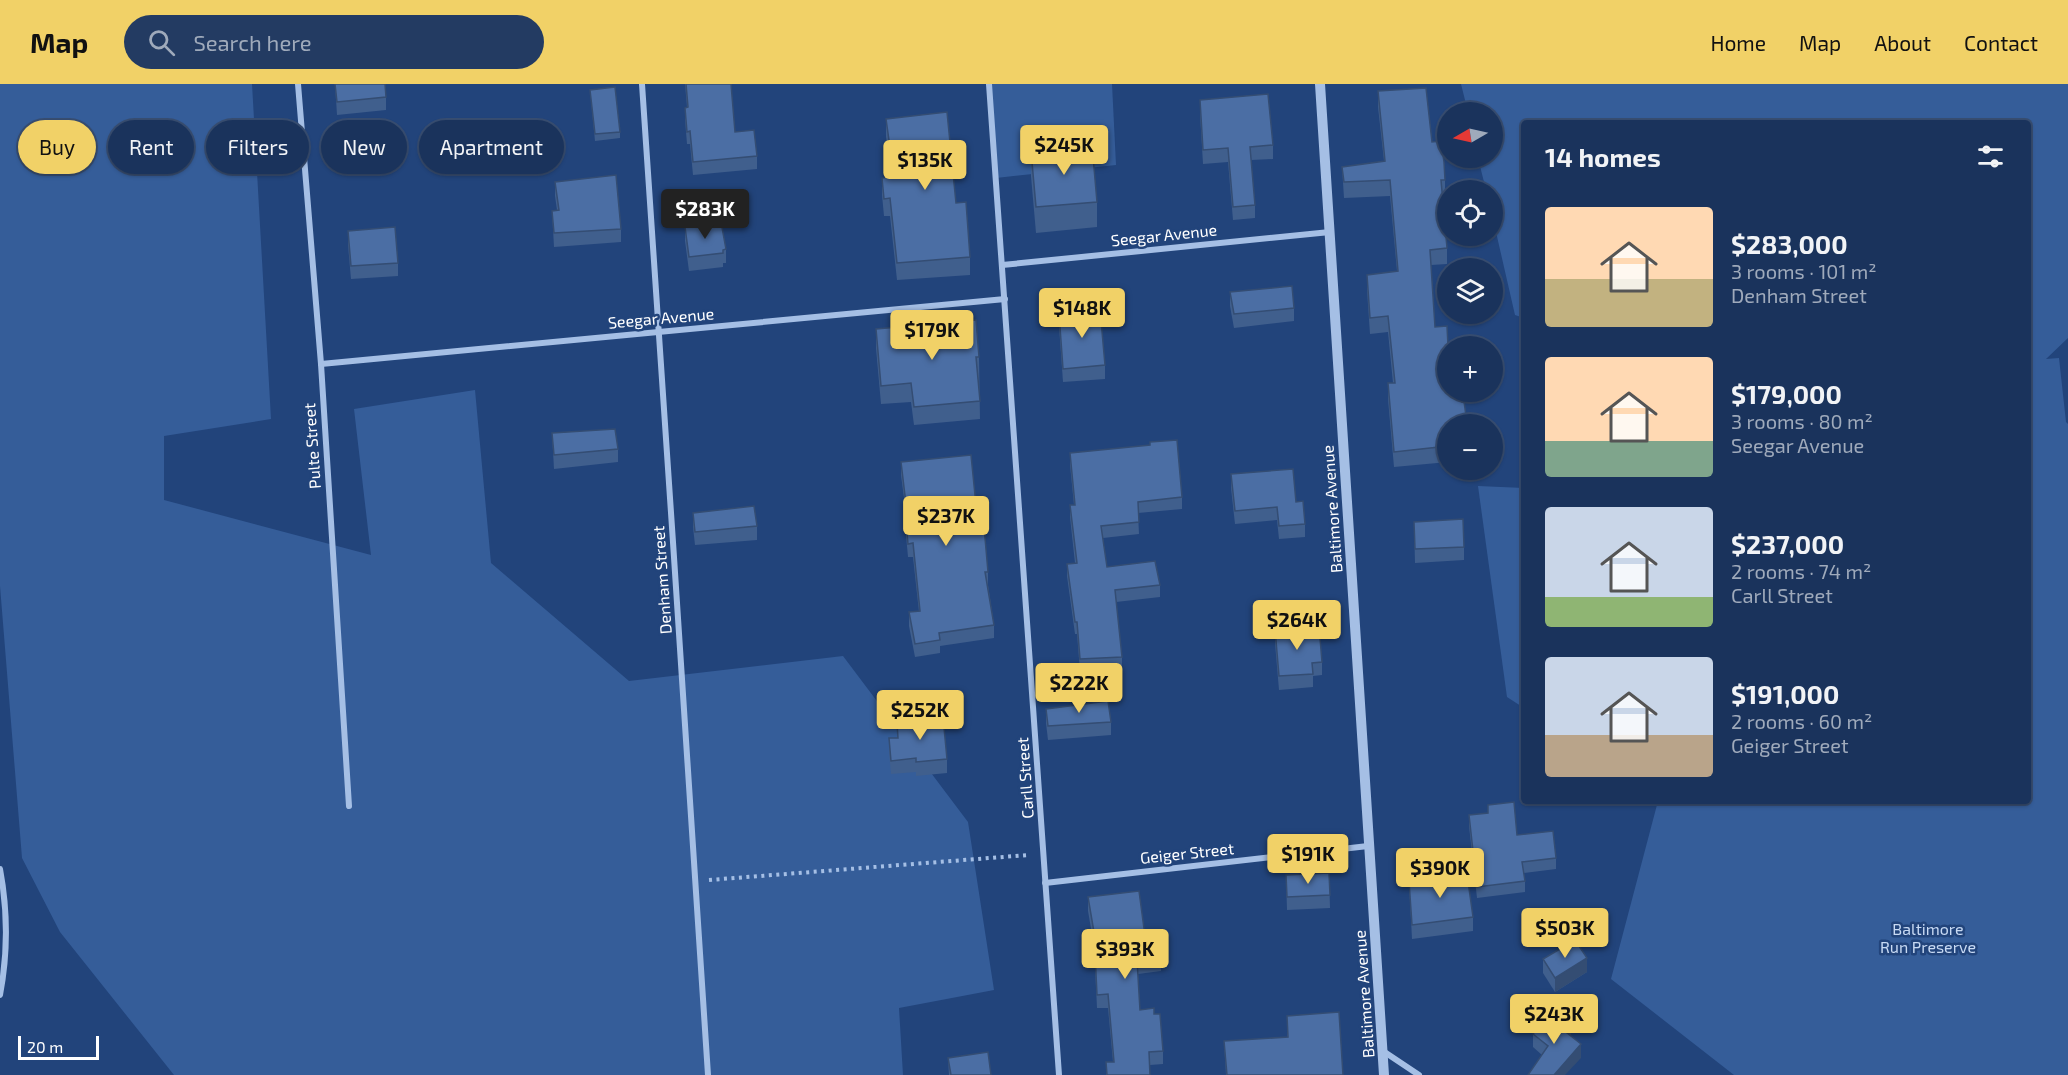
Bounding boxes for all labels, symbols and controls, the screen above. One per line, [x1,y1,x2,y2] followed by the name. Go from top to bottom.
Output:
[124,15,544,69] search box
[30,25,88,59] text: Map
[145,26,178,59] icon: search
[193,29,312,55] text: Search here
[1710,30,1766,55] text: Home
[1799,30,1841,55] text: Map
[1874,30,1931,55] text: About
[1964,30,2038,55] text: Contact
[1437,102,1503,168] north arrow
[1437,102,1503,480] map controls
[18,120,96,174] chip: Buy
[108,120,194,174] chip: Rent
[206,120,309,174] chip: Filters
[321,120,407,174] chip: New
[419,120,564,174] chip: Apartment
[1022,125,1106,176] pin: $245K
[1034,132,1094,156] text: $245K
[883,140,967,191] pin: $135K
[1974,140,2007,173] icon: filters
[1545,141,1661,172] text: 14 homes
[897,147,953,171] text: $135K
[1437,180,1503,246] button: locate
[663,189,747,240] pin: $283K
[675,196,735,220] text: $283K
[1110,219,1218,250] street label: Seegar Avenue
[1731,228,1848,259] text: $283,000
[1593,231,1665,303] icon: home
[1437,258,1503,324] button: layers
[1731,259,1877,283] text: 3 rooms · 101 m²
[1731,283,1867,307] text: Denham Street
[1040,288,1124,339] pin: $148K
[1053,295,1111,319] text: $148K
[607,303,715,332] street label: Seegar Avenue
[890,310,974,361] pin: $179K
[904,317,960,341] text: $179K
[1437,336,1503,402] button: +
[1731,378,1842,409] text: $179,000
[1593,381,1665,453] icon: home
[299,403,324,490] street label: Pulte Street
[1731,409,1873,433] text: 3 rooms · 80 m²
[1437,414,1503,480] button: −
[1731,433,1864,457] text: Seegar Avenue
[1318,444,1345,574] street label: Baltimore Avenue
[904,496,988,547] pin: $237K
[917,503,975,527] text: $237K
[648,525,675,635] street label: Denham Street
[1731,528,1844,559] text: $237,000
[1593,531,1665,603] icon: home
[1731,559,1871,583] text: 2 rooms · 74 m²
[1731,583,1833,607] text: Carll Street
[1255,600,1339,651] pin: $264K
[1267,607,1327,631] text: $264K
[1037,663,1121,714] pin: $222K
[1049,670,1109,694] text: $222K
[1731,678,1839,709] text: $191,000
[1593,681,1665,753] icon: home
[878,690,962,741] pin: $252K
[891,697,949,721] text: $252K
[1731,709,1872,733] text: 2 rooms · 60 m²
[1731,733,1849,757] text: Geiger Street
[1012,737,1037,819] street label: Carll Street
[1266,834,1350,885] pin: $191K
[1139,838,1235,867] street label: Geiger Street
[1281,841,1335,865] text: $191K
[1398,848,1482,899] pin: $390K
[1410,855,1470,879] text: $390K
[1523,908,1607,959] pin: $503K
[1535,915,1595,939] text: $503K
[1880,919,1976,956] park label: Baltimore Run Preserve
[1083,929,1167,980] pin: $393K
[1350,929,1377,1059] street label: Baltimore Avenue
[1096,936,1154,960] text: $393K
[1512,994,1596,1045] pin: $243K
[1524,1001,1584,1025] text: $243K
[18,1033,99,1060] scale bar
[27,1037,63,1056] text: 20 m

